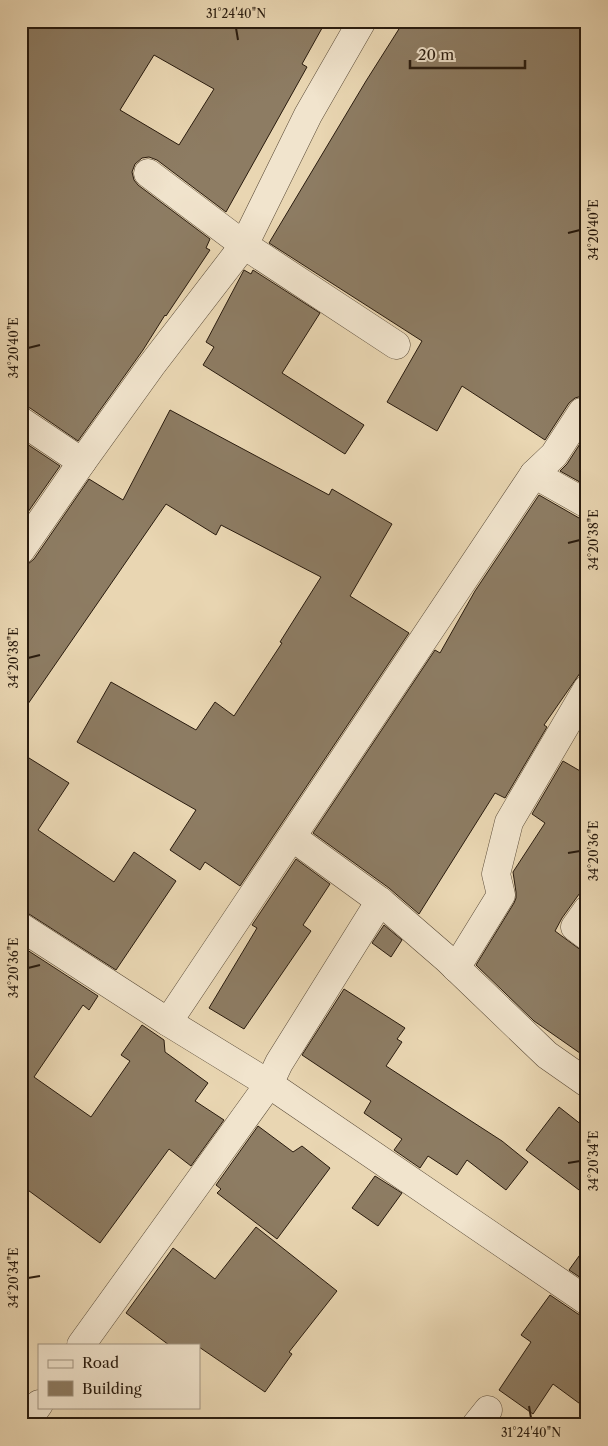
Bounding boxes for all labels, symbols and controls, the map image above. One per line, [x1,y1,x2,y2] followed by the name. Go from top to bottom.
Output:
[206,6,266,21] text: 31°24'40"N
[410,38,526,70] scale bar
[418,45,454,64] text: 20 m
[586,199,601,261] text: 34°20'40"E
[6,317,21,379] text: 34°20'40"E
[586,510,601,570] text: 34°20'38"E
[6,628,21,688] text: 34°20'38"E
[586,821,601,881] text: 34°20'36"E
[6,938,21,998] text: 34°20'36"E
[586,1131,601,1191] text: 34°20'34"E
[6,1248,21,1308] text: 34°20'34"E
[38,1344,200,1408] legend
[82,1353,119,1372] text: Road
[82,1379,142,1398] text: Building
[501,1425,561,1440] text: 31°24'40"N

